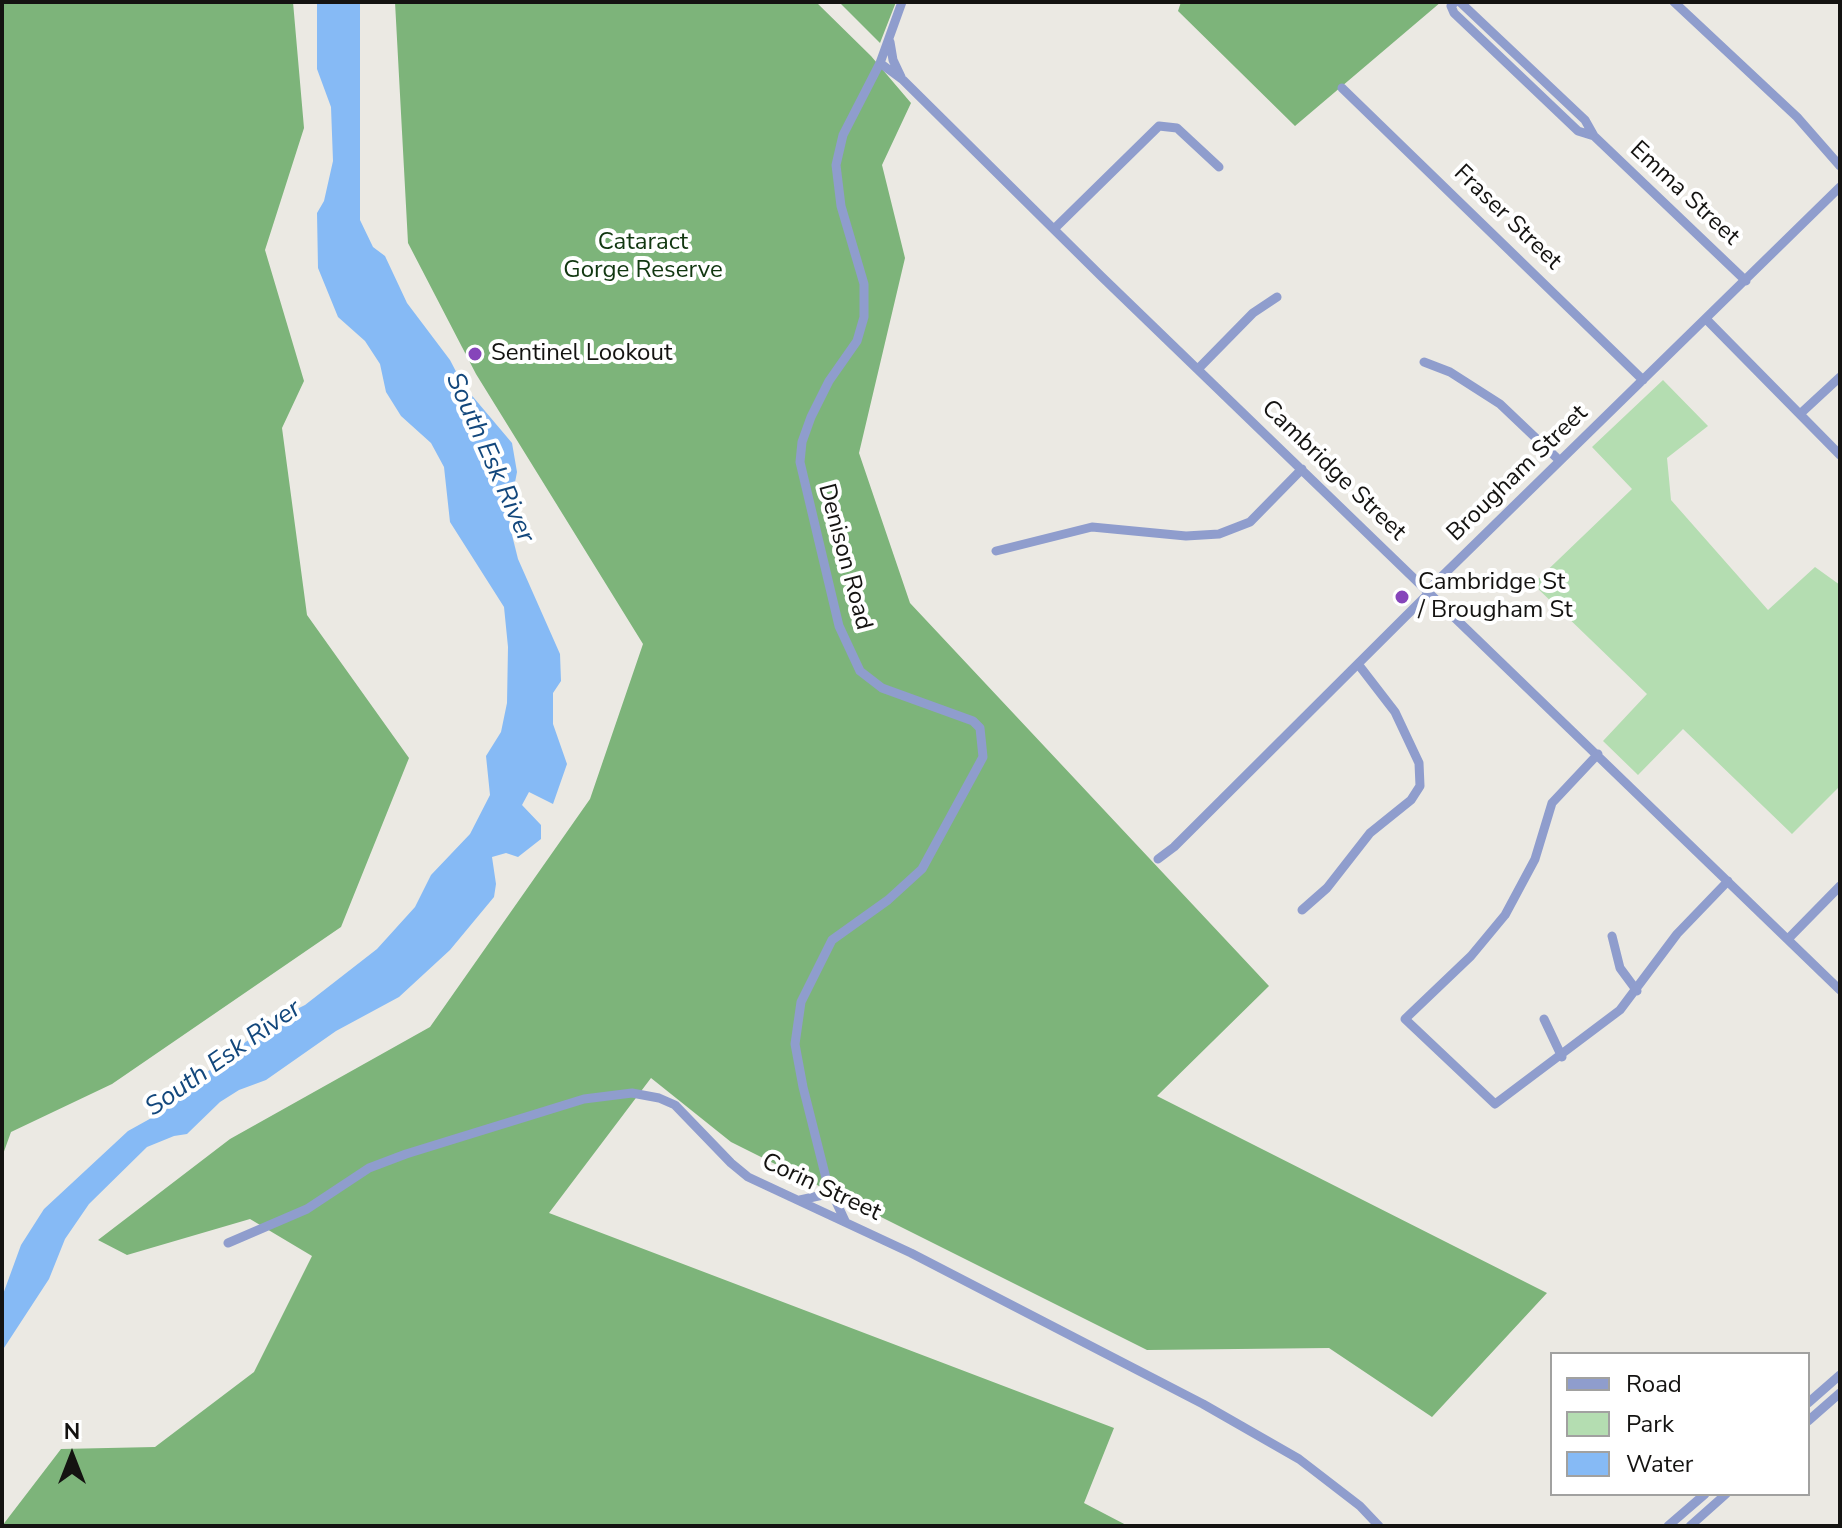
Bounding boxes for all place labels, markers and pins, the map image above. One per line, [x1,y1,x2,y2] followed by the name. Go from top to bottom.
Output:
[491,340,672,368] place label: Sentinel Lookout
[466,345,484,363] marker: Sentinel Lookout
[1418,569,1573,625] place label: Cambridge St / Brougham St
[1393,588,1411,606] marker: Cambridge St / Brougham St

